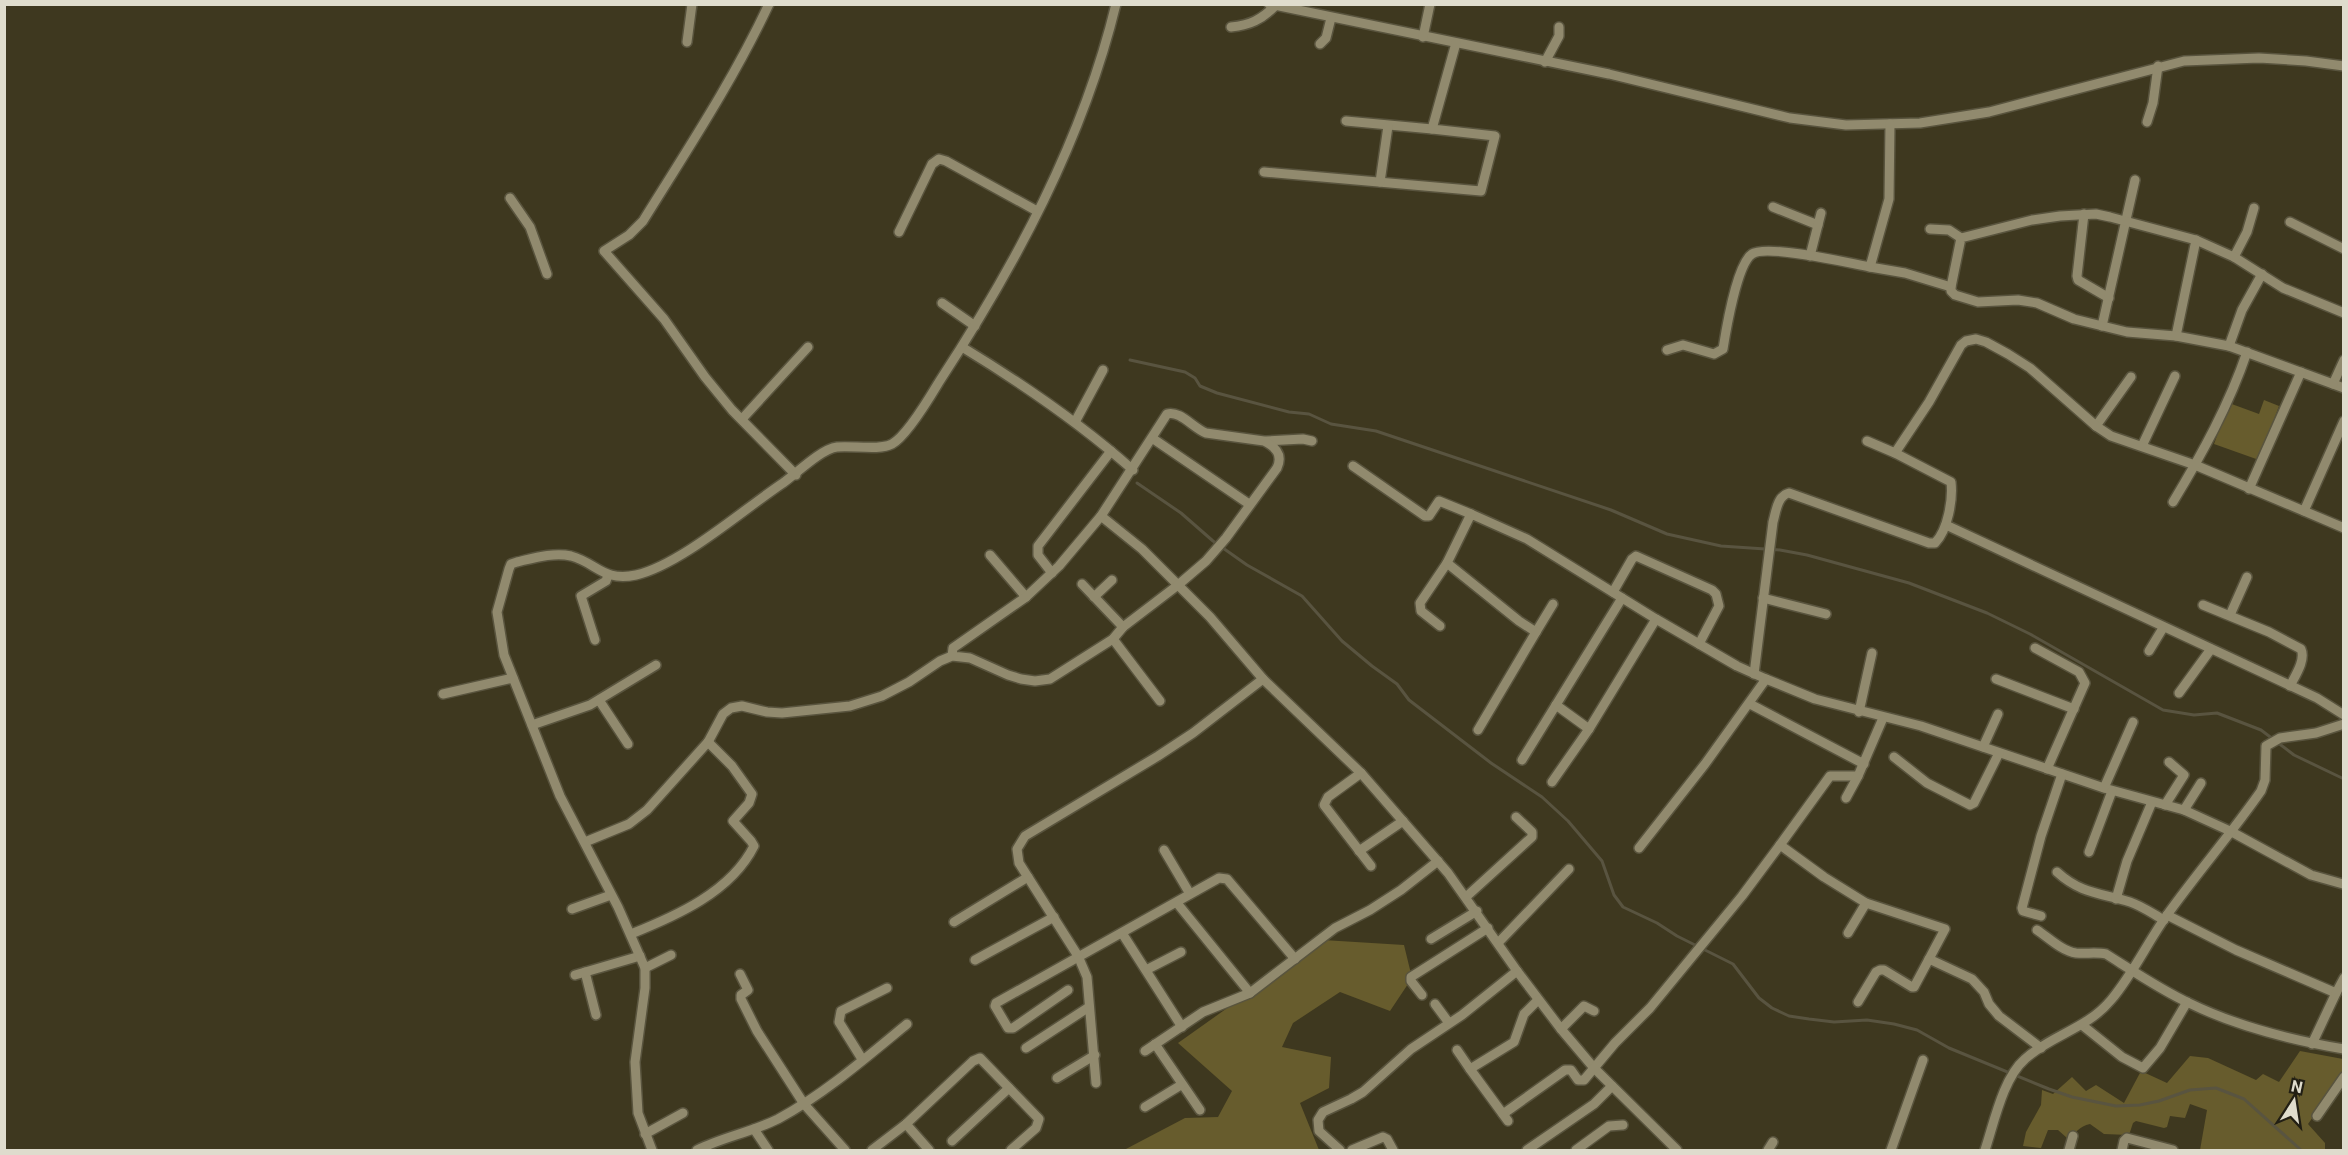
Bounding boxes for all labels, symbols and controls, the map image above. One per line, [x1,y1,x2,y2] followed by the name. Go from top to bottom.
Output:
[2264,1071,2324,1131] north arrow
[2290,1076,2305,1097] text: N

